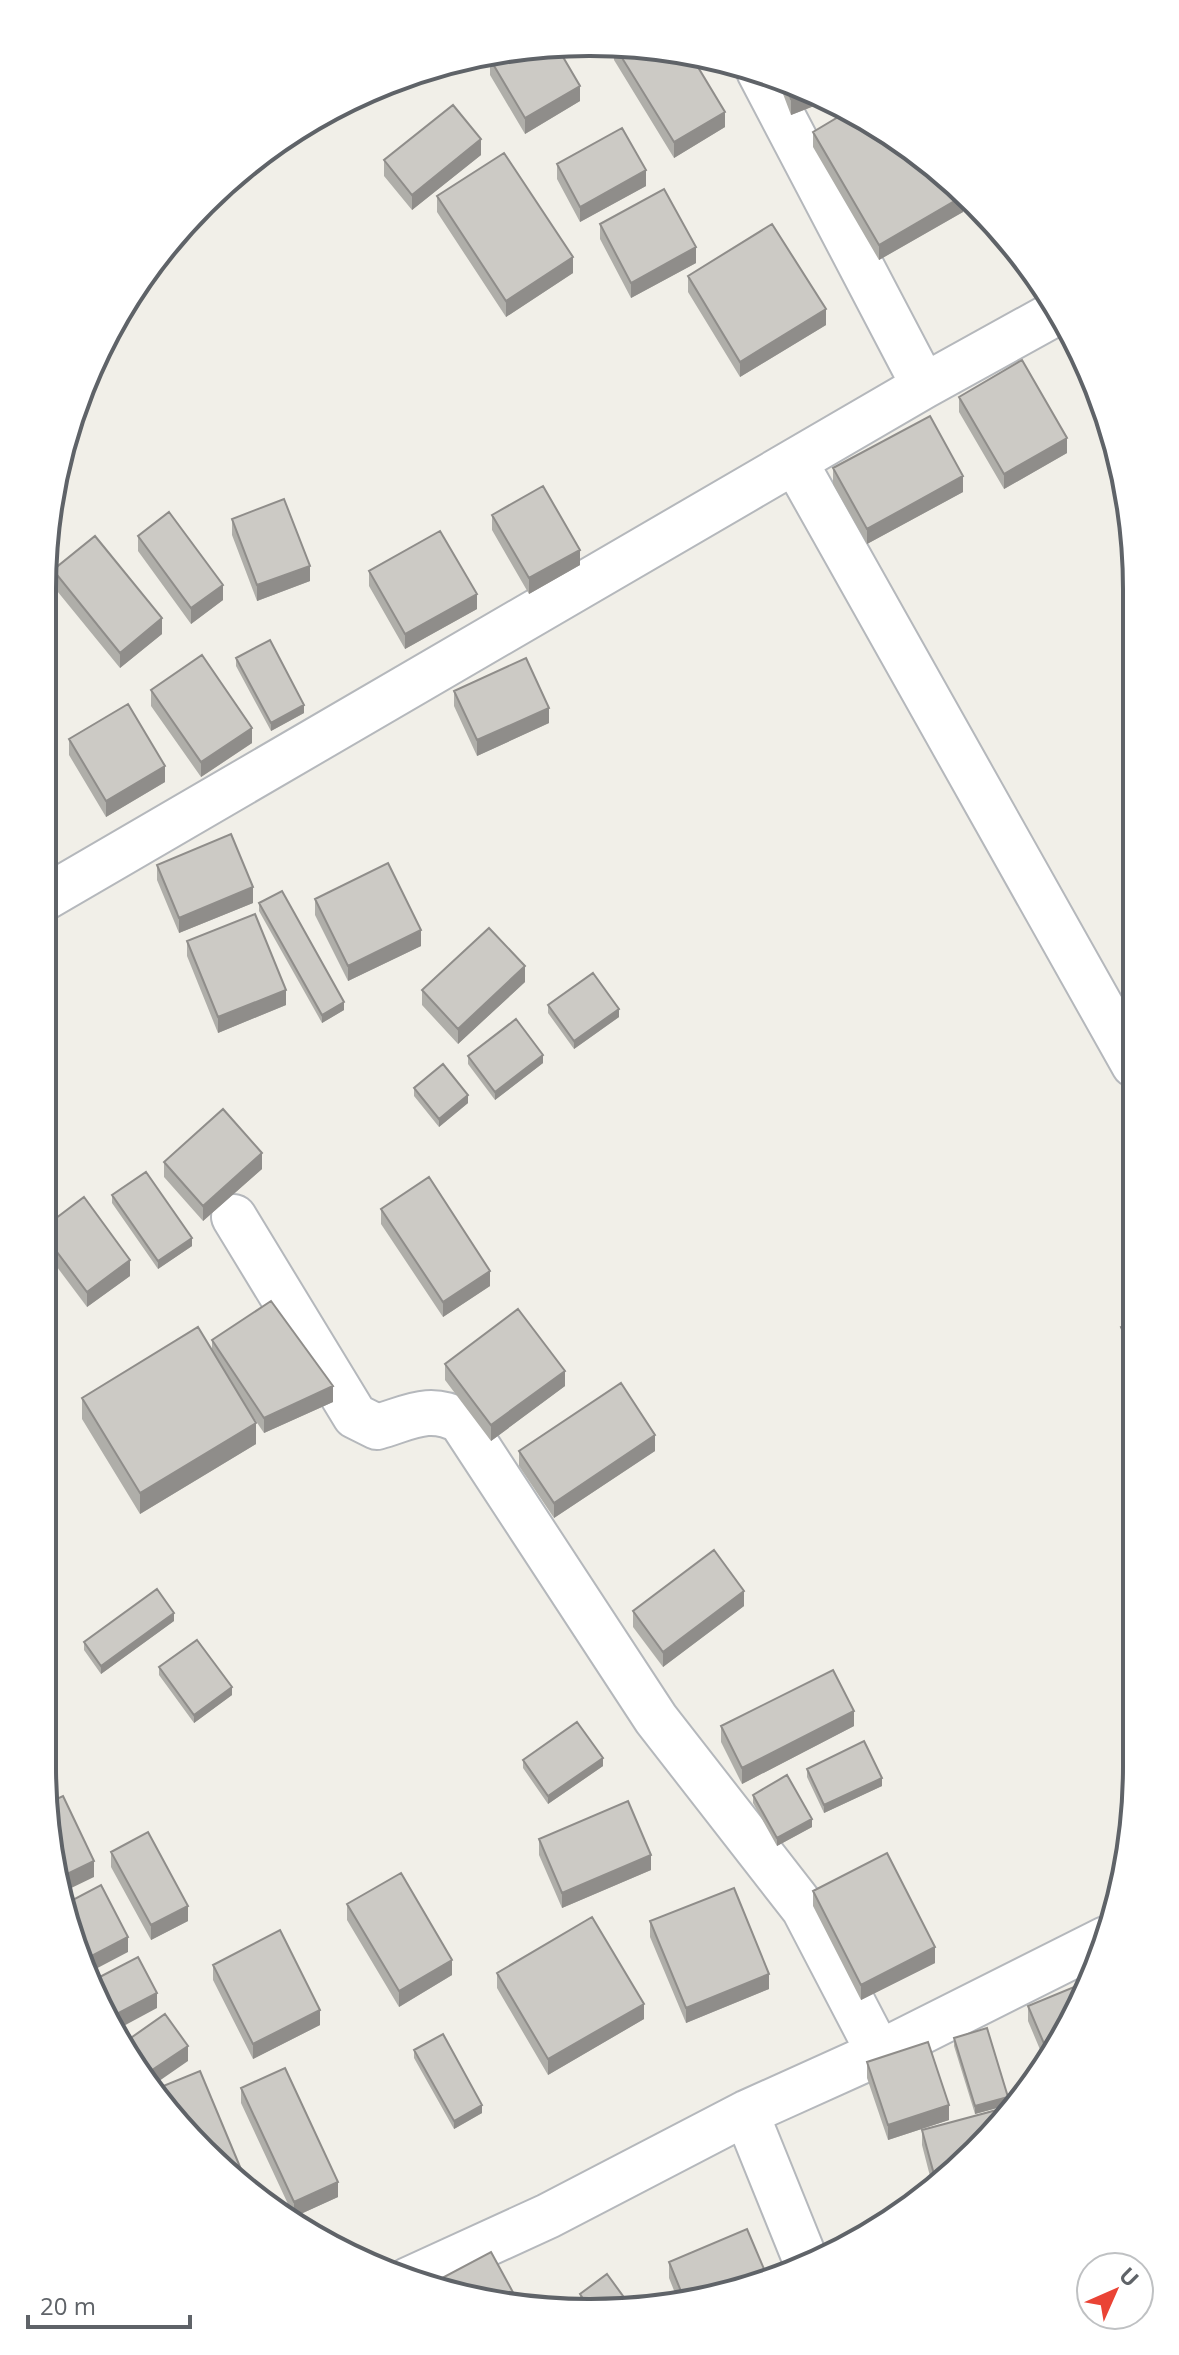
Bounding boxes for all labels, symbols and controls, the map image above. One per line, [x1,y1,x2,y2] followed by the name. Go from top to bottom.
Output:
[1075,2251,1155,2331] north arrow
[1113,2260,1146,2293] text: U
[28,2279,190,2329] scale bar
[40,2289,96,2322] text: 20 m

